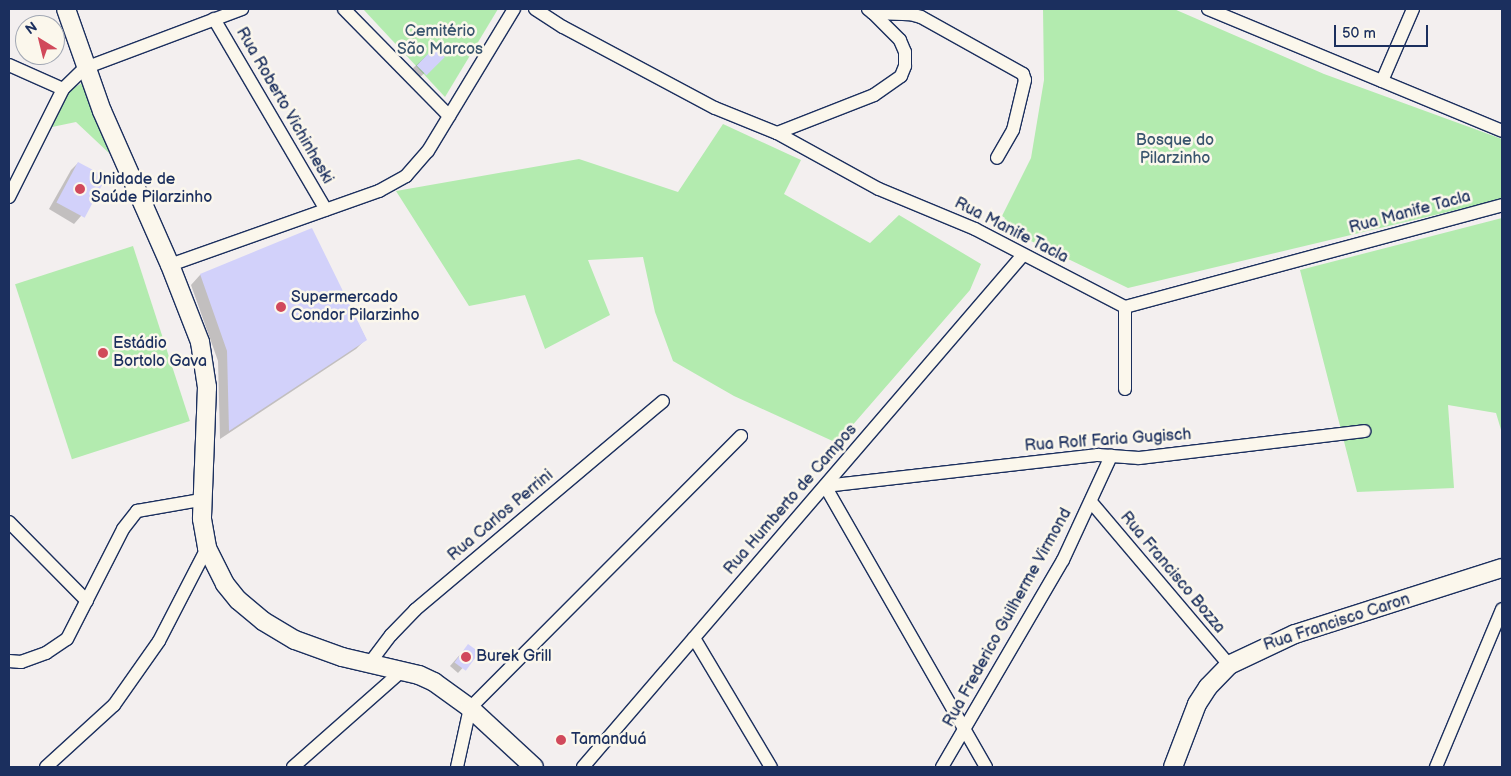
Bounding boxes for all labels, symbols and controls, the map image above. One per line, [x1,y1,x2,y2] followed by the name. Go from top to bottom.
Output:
[15,15,65,65] north arrow
[1336,15,1430,47] scale bar
[22,18,41,38] text: N
[397,22,483,60] park label: Cemitério São Marcos
[231,24,337,188] street label: Rua Roberto Vichinheski
[1342,24,1376,43] text: 50 m
[1136,131,1214,169] park label: Bosque do Pilarzinho
[91,170,212,208] place label: Unidade de Saúde Pilarzinho
[73,182,87,196] marker: Unidade de Saúde Pilarzinho
[1347,187,1473,239] street label: Rua Manife Tacla
[951,194,1071,268] street label: Rua Manife Tacla
[291,288,420,326] place label: Supermercado Condor Pilarzinho
[275,301,287,313] marker: Supermercado Condor Pilarzinho
[113,334,207,372] place label: Estádio Bortolo Gava
[97,347,109,359] marker: Estádio Bortolo Gava
[720,421,862,579] street label: Rua Humberto de Campos
[1024,426,1192,456] street label: Rua Rolf Faria Gugisch
[444,466,558,566] street label: Rua Carlos Perrini
[940,505,1076,731] street label: Rua Frederico Guilherme Virmond
[1116,508,1228,638] street label: Rua Francisco Bozza
[1261,590,1413,656] street label: Rua Francisco Caron
[476,647,552,667] place label: Burek Grill
[460,651,472,663] marker: Burek Grill
[571,730,646,750] place label: Tamanduá
[555,734,567,746] marker: Tamanduá

